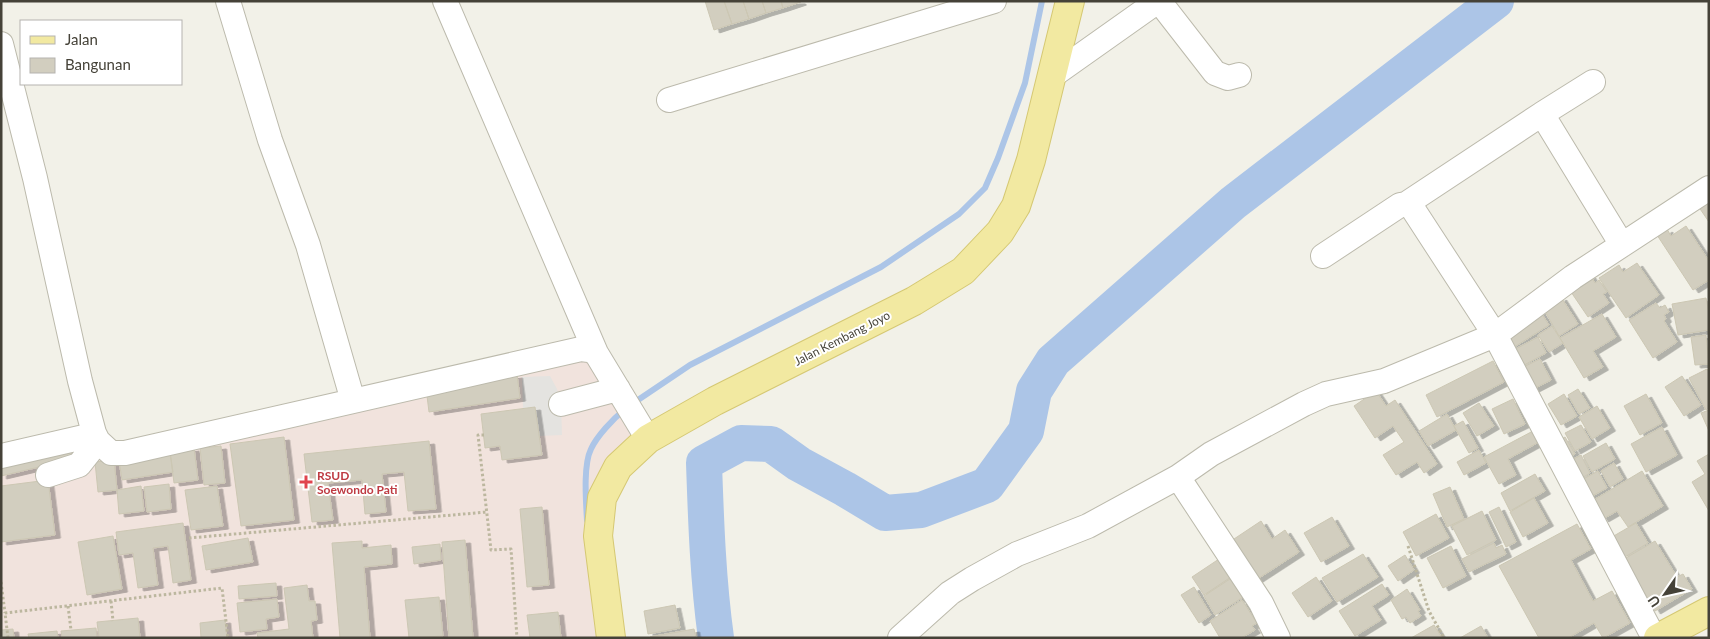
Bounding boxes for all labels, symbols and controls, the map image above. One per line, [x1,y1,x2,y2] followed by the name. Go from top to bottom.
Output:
[20,20,182,85] legend
[65,30,98,48] text: Jalan
[65,55,131,73] text: Bangunan
[792,307,893,369] street label: Jalan Kembang Joyo
[317,468,398,497] place label: RSUD Soewondo Pati
[299,475,313,489] marker: RSUD Soewondo Pati
[1640,569,1690,619] north arrow
[1644,592,1664,611] text: U

